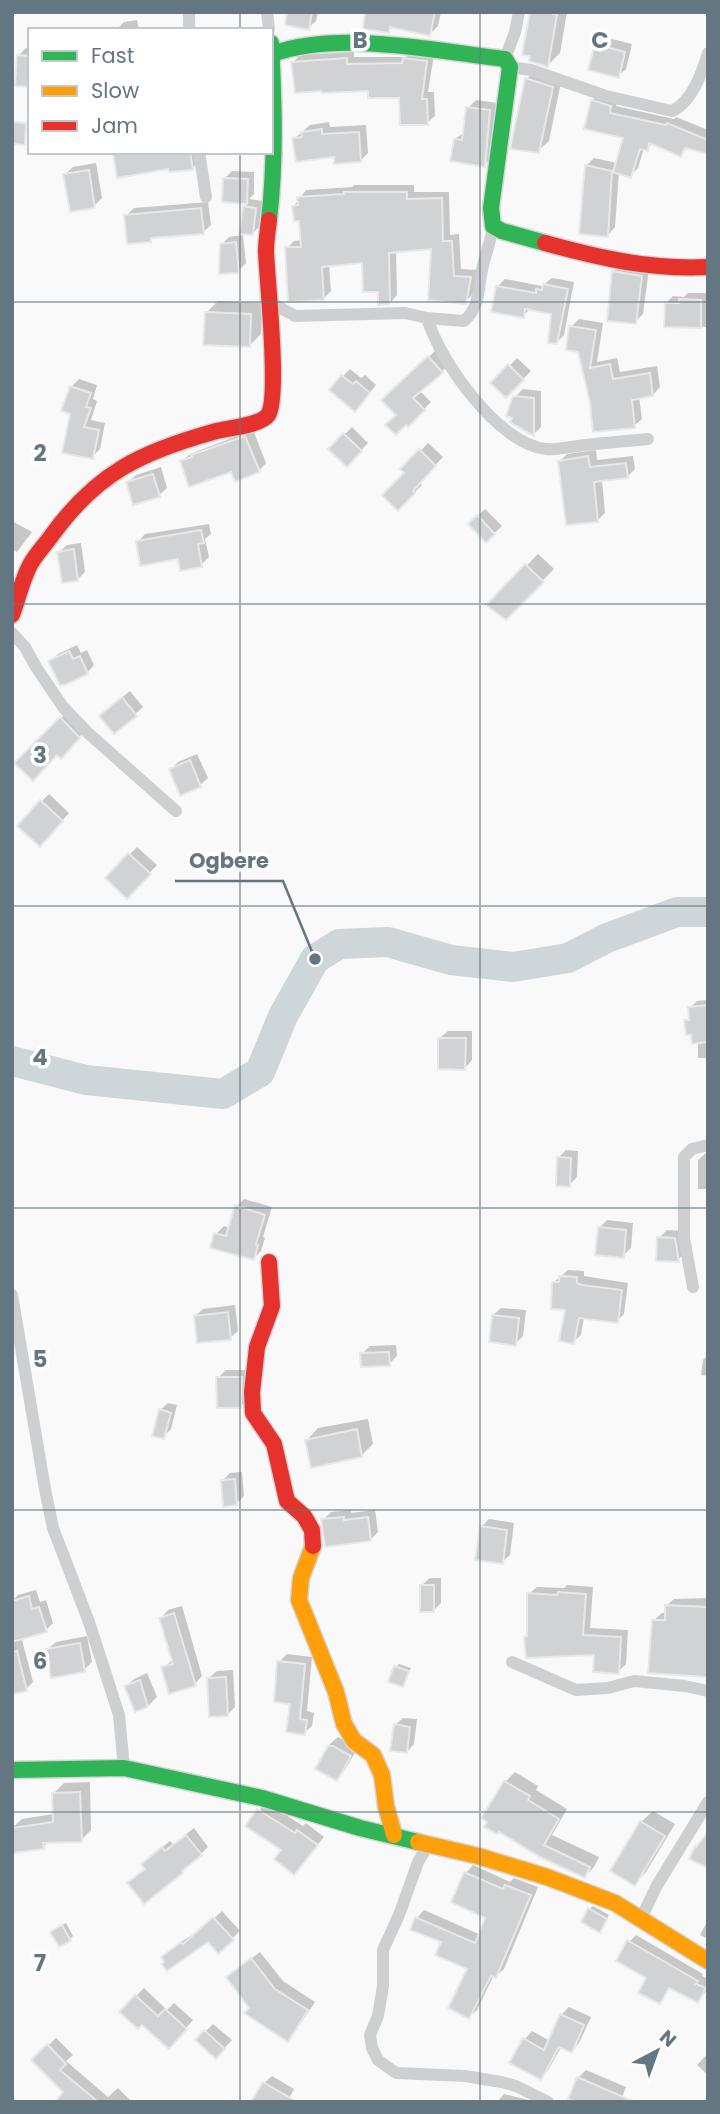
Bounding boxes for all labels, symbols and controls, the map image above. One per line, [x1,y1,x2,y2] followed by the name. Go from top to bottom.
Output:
[352,24,368,56] text: B
[591,24,609,56] text: C
[28,28,273,154] legend
[91,41,134,70] text: Fast
[91,76,139,105] text: Slow
[91,111,138,140] text: Jam
[33,437,47,469] text: 2
[33,739,47,771] text: 3
[175,839,283,881] callout: Ogbere
[189,846,269,875] text: Ogbere
[32,1041,48,1073] text: 4
[33,1343,47,1375] text: 5
[33,1645,47,1677] text: 6
[34,1947,46,1979] text: 7
[622,2016,692,2086] north arrow
[654,2024,682,2053] text: N

